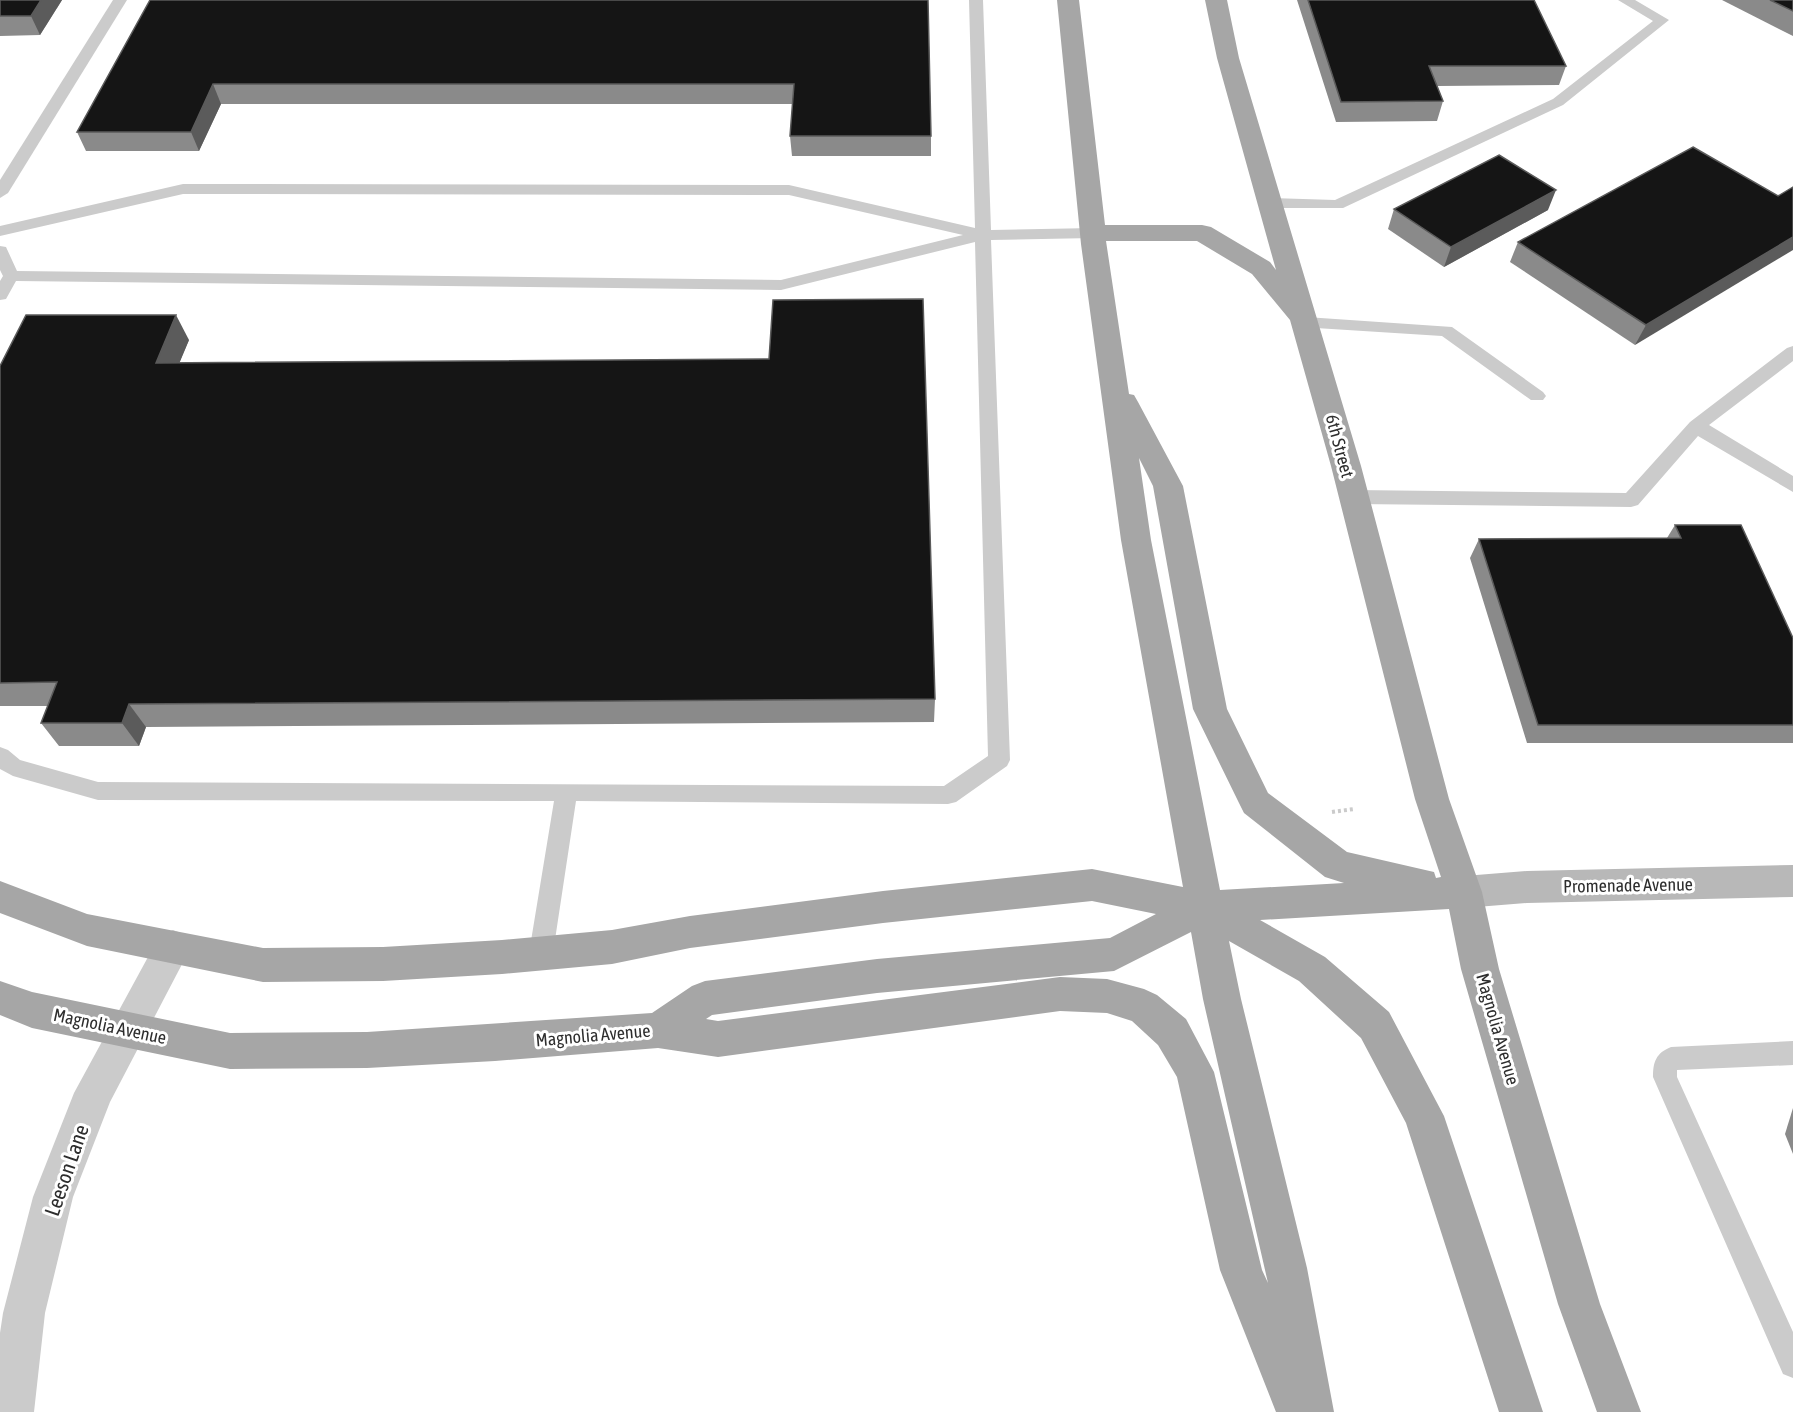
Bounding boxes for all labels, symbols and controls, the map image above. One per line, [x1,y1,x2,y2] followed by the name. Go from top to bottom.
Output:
[1322,412,1358,480] street label: 6th Street
[1563,873,1693,897] street label: Promenade Avenue
[1472,971,1524,1087] street label: Magnolia Avenue
[52,1004,168,1048] street label: Magnolia Avenue
[535,1020,651,1050] street label: Magnolia Avenue
[39,1121,93,1219] street label: Leeson Lane

